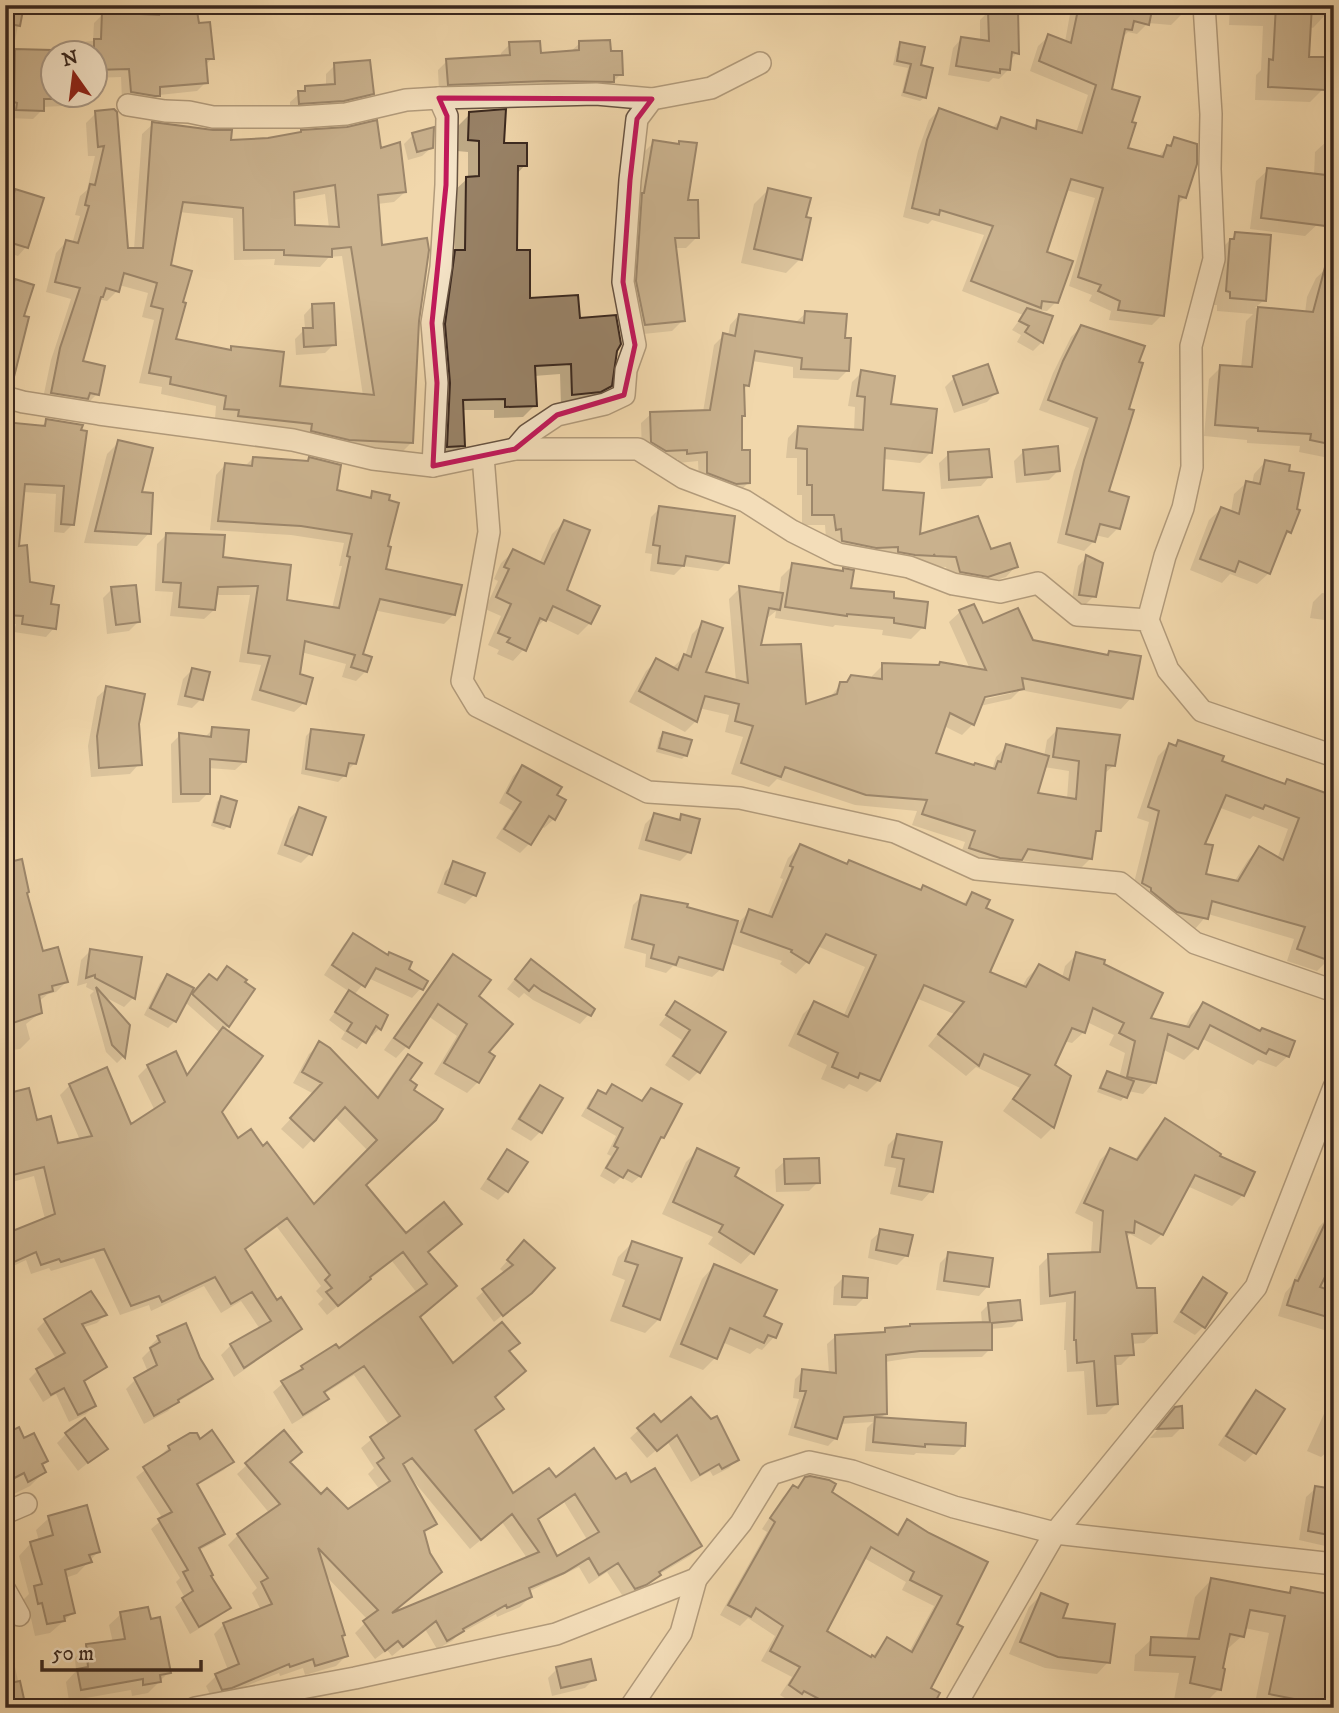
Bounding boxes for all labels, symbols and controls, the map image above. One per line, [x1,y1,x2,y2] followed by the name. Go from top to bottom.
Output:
[38,38,108,108] north arrow
[60,46,81,72] text: N
[42,1629,201,1673] scale bar
[52,1641,94,1667] text: 50 m

